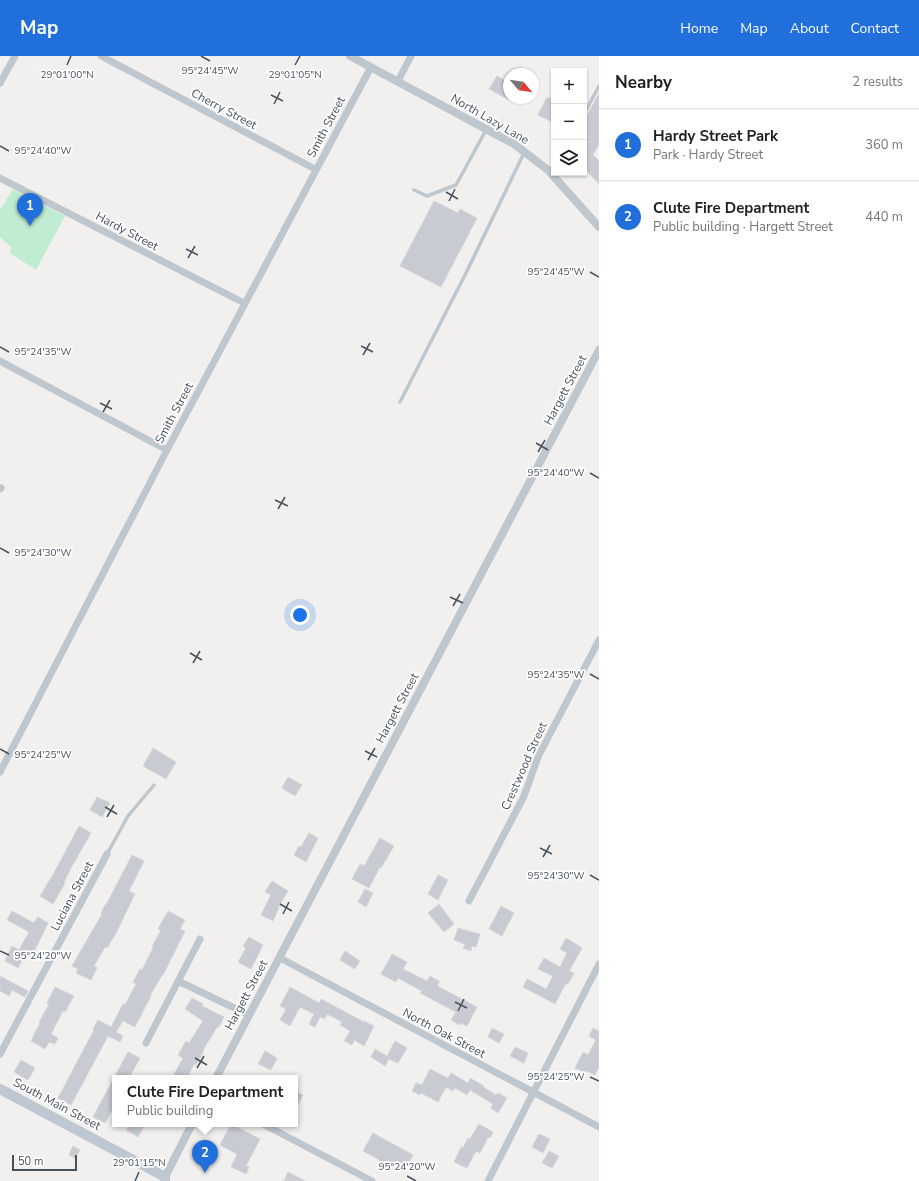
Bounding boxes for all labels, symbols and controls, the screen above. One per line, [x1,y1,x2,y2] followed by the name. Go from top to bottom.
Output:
[20,15,58,41] text: Map
[680,19,718,38] text: Home
[740,19,768,38] text: Map
[790,19,829,38] text: About
[851,19,899,38] text: Contact
[182,64,238,78] text: 95°24'45"W
[40,68,94,82] text: 29°01'00"N
[268,68,322,82] text: 29°01'05"N
[503,68,539,104] north arrow
[551,68,587,176] map controls
[551,68,587,104] button: +
[615,71,672,94] text: Nearby
[852,73,903,91] text: 2 results
[188,85,260,133] street label: Cherry Street
[448,90,532,148] street label: North Lazy Lane
[303,93,349,160] street label: Smith Street
[551,104,587,140] button: −
[653,126,778,146] text: Hardy Street Park
[624,136,632,154] text: 1
[865,136,903,154] text: 360 m
[551,140,587,176] button: layers
[15,144,71,158] text: 95°24'40"W
[653,146,763,164] text: Park · Hardy Street
[17,193,43,226] pin: 1
[653,198,809,218] text: Clute Fire Department
[93,208,162,255] street label: Hardy Street
[624,208,632,226] text: 2
[865,208,903,226] text: 440 m
[653,218,833,236] text: Public building · Hargett Street
[528,265,584,279] text: 95°24'45"W
[15,345,71,359] text: 95°24'35"W
[540,351,591,428] street label: Hargett Street
[151,379,197,446] street label: Smith Street
[528,466,584,480] text: 95°24'40"W
[15,546,71,560] text: 95°24'30"W
[290,605,310,625] your location
[528,668,584,682] text: 95°24'35"W
[372,669,423,746] street label: Hargett Street
[497,719,551,813] street label: Crestwood Street
[15,748,71,762] text: 95°24'25"W
[47,858,97,934] street label: Luciana Street
[528,869,584,883] text: 95°24'30"W
[15,949,71,963] text: 95°24'20"W
[221,956,272,1033] street label: Hargett Street
[400,1004,489,1062] street label: North Oak Street
[528,1070,584,1084] text: 95°24'25"W
[10,1074,104,1134] street label: South Main Street
[112,1075,298,1127] popup
[127,1082,283,1102] text: Clute Fire Department
[127,1102,213,1120] text: Public building
[192,1140,218,1173] pin: 2
[12,1153,77,1172] scale bar
[18,1154,43,1169] text: 50 m
[112,1156,166,1170] text: 29°01'15"N
[379,1160,435,1174] text: 95°24'20"W

